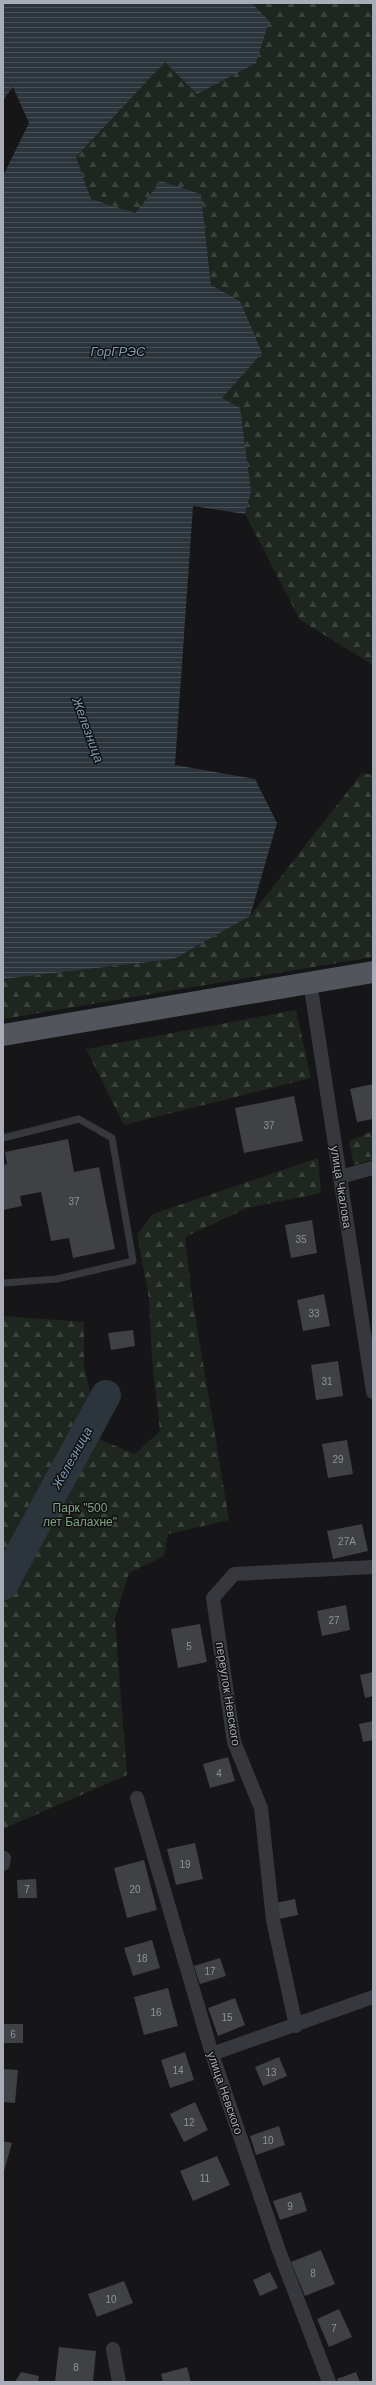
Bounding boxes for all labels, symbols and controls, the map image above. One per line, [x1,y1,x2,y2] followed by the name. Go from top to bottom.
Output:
[91,344,146,359] water label: ГорГРЭС
[69,694,107,765] water label: Железница
[263,1120,275,1131] house number: 37
[328,1145,354,1230] street label: улица Чкалова
[68,1196,80,1207] house number: 37
[295,1234,307,1245] house number: 35
[308,1308,320,1319] house number: 33
[321,1376,333,1387] house number: 31
[48,1424,95,1492] water label: Железница
[332,1454,344,1465] house number: 29
[43,1501,117,1529] park label: Парк "500 лет Балахне"
[338,1536,356,1547] house number: 27А
[328,1615,340,1626] house number: 27
[186,1641,192,1652] house number: 5
[213,1641,243,1747] street label: переулок Невского
[216,1768,222,1779] house number: 4
[179,1859,191,1870] house number: 19
[24,1884,30,1895] house number: 7
[129,1884,141,1895] house number: 20
[136,1953,148,1964] house number: 18
[204,1966,216,1977] house number: 17
[150,2007,162,2018] house number: 16
[221,2012,233,2023] house number: 15
[10,2029,16,2040] house number: 6
[204,2050,246,2137] street label: улица Невского
[172,2065,184,2076] house number: 14
[265,2067,277,2078] house number: 13
[183,2117,195,2128] house number: 12
[262,2135,274,2146] house number: 10
[200,2173,211,2184] house number: 11
[287,2201,293,2212] house number: 9
[310,2268,316,2279] house number: 8
[105,2294,117,2305] house number: 10
[331,2323,337,2334] house number: 7
[73,2362,79,2373] house number: 8

